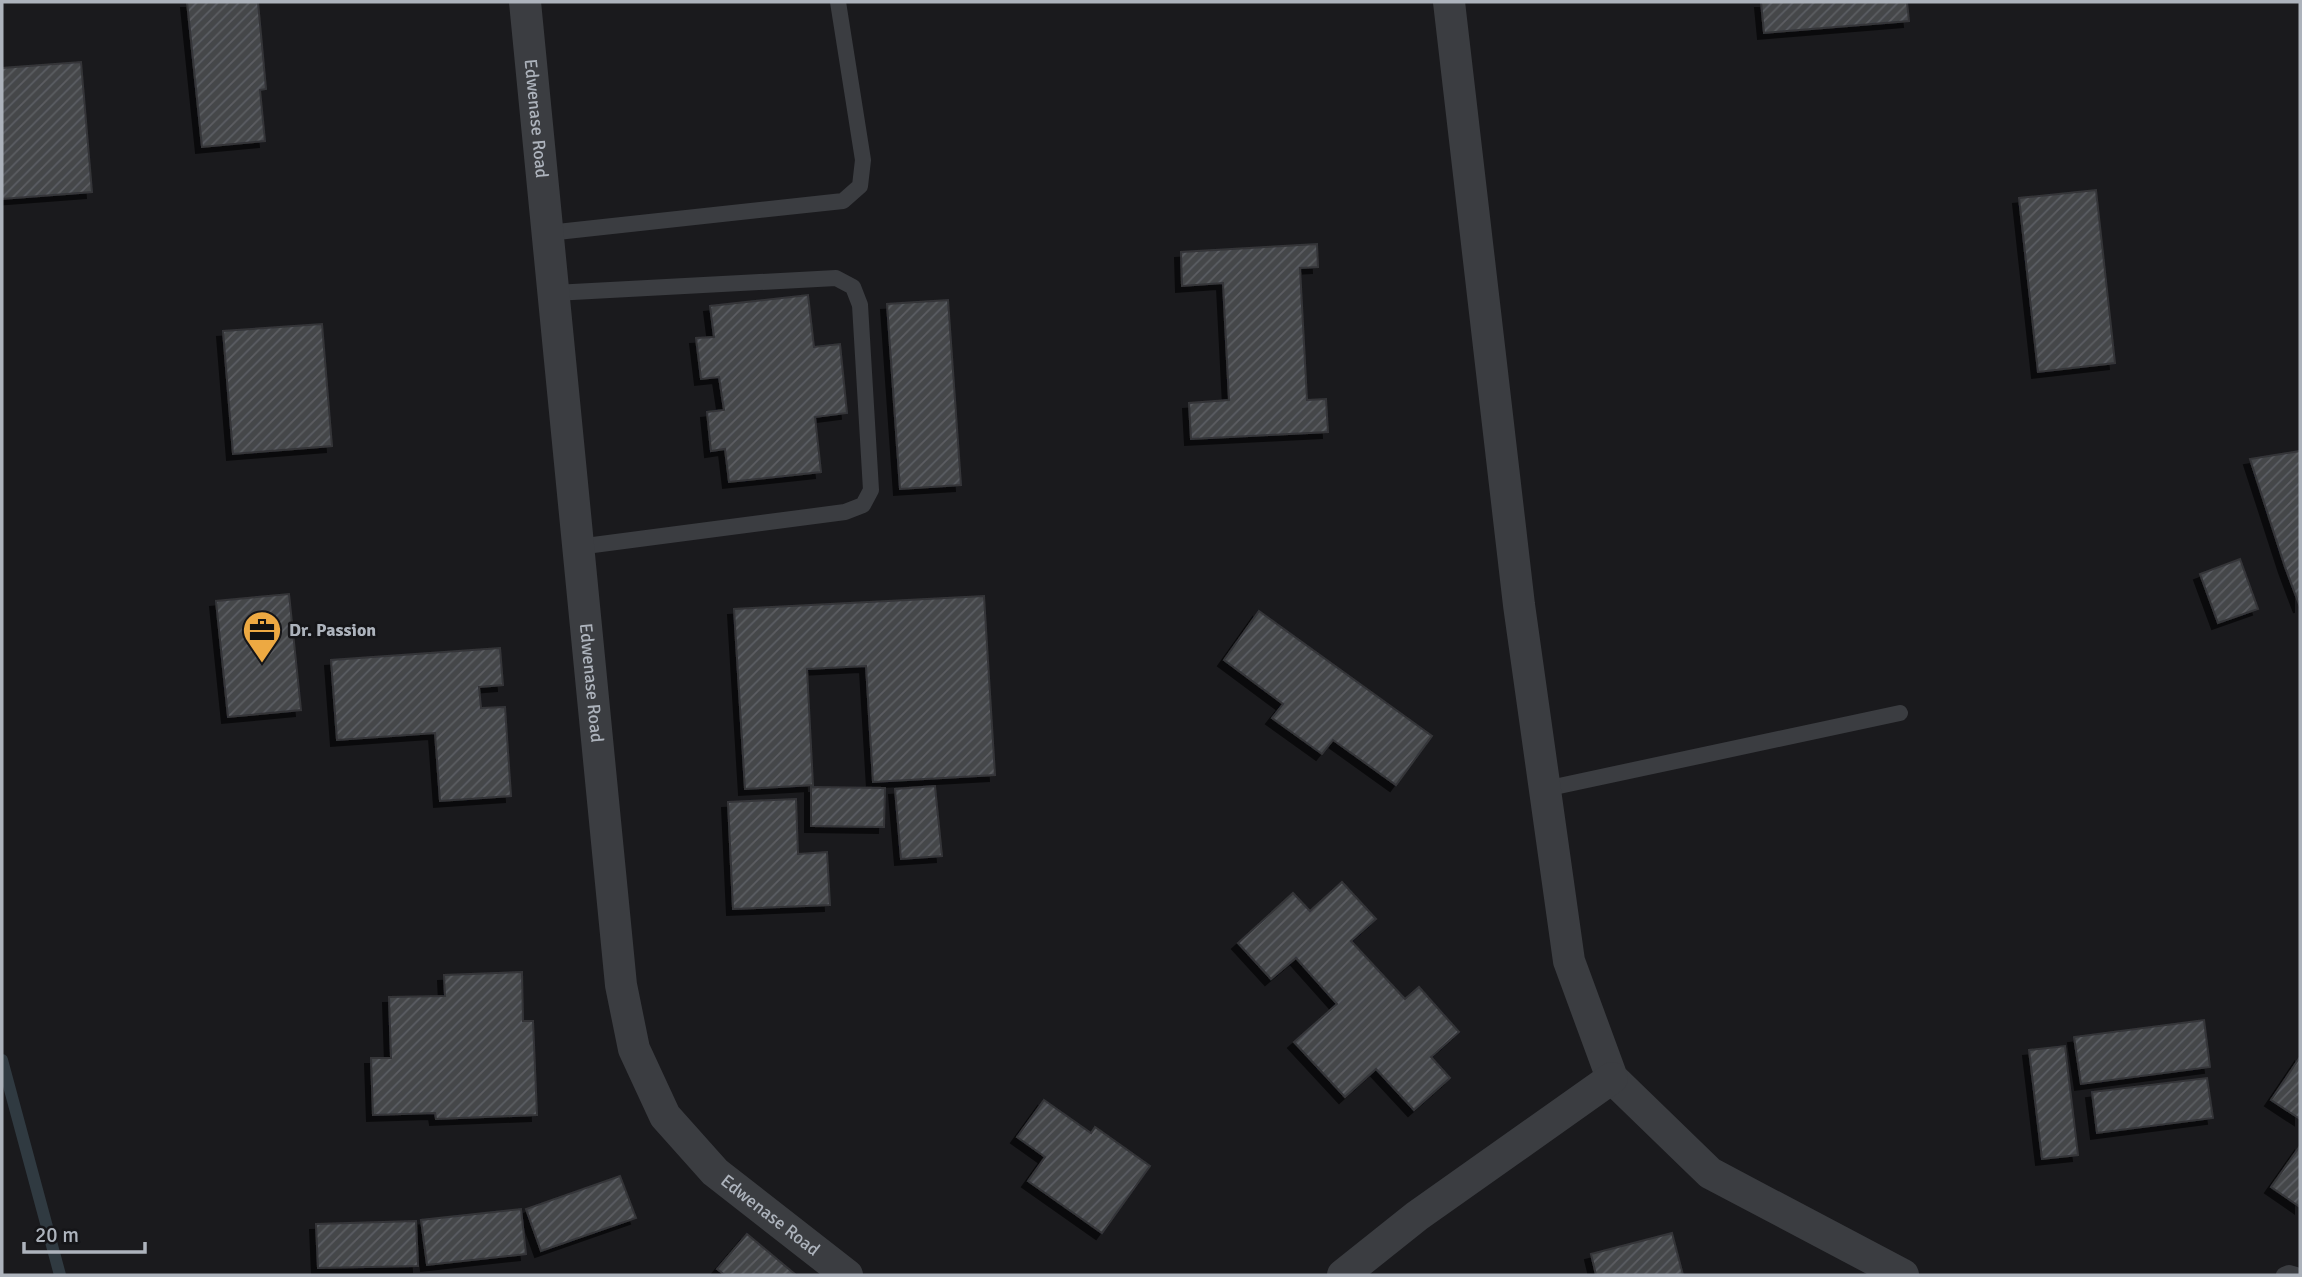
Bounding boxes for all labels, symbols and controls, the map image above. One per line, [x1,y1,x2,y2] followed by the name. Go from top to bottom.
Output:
[520,58,553,179] street label: Edwenase Road
[241,609,283,664] office icon: Dr. Passion
[289,619,376,641] place label: Dr. Passion
[575,622,608,743] street label: Edwenase Road
[716,1170,824,1261] street label: Edwenase Road
[24,1210,145,1254] scale bar
[35,1222,79,1248] text: 20 m

